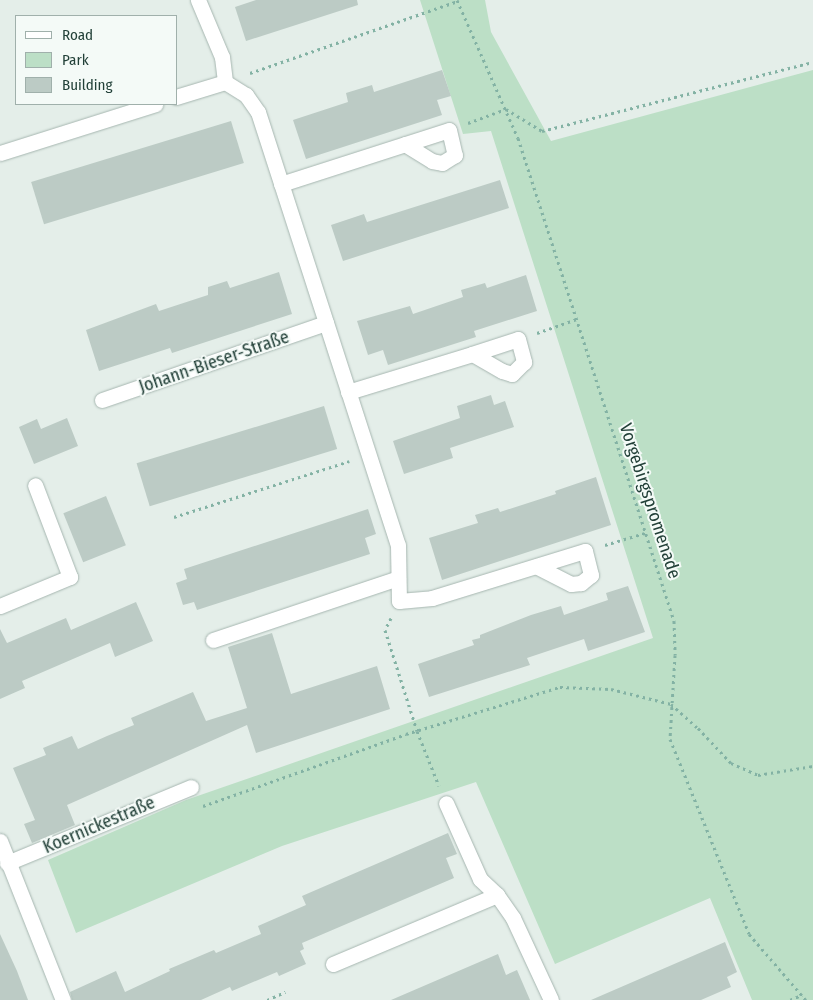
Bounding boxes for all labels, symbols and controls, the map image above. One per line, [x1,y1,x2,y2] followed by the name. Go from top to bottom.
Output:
[15,15,178,105] legend
[62,26,93,44] text: Road
[62,51,89,69] text: Park
[62,76,113,94] text: Building
[136,326,292,398] street label: Johann-Bieser-Straße
[615,421,685,581] street label: Vorgebirgspromenade
[40,792,158,858] street label: Koernickestraße

